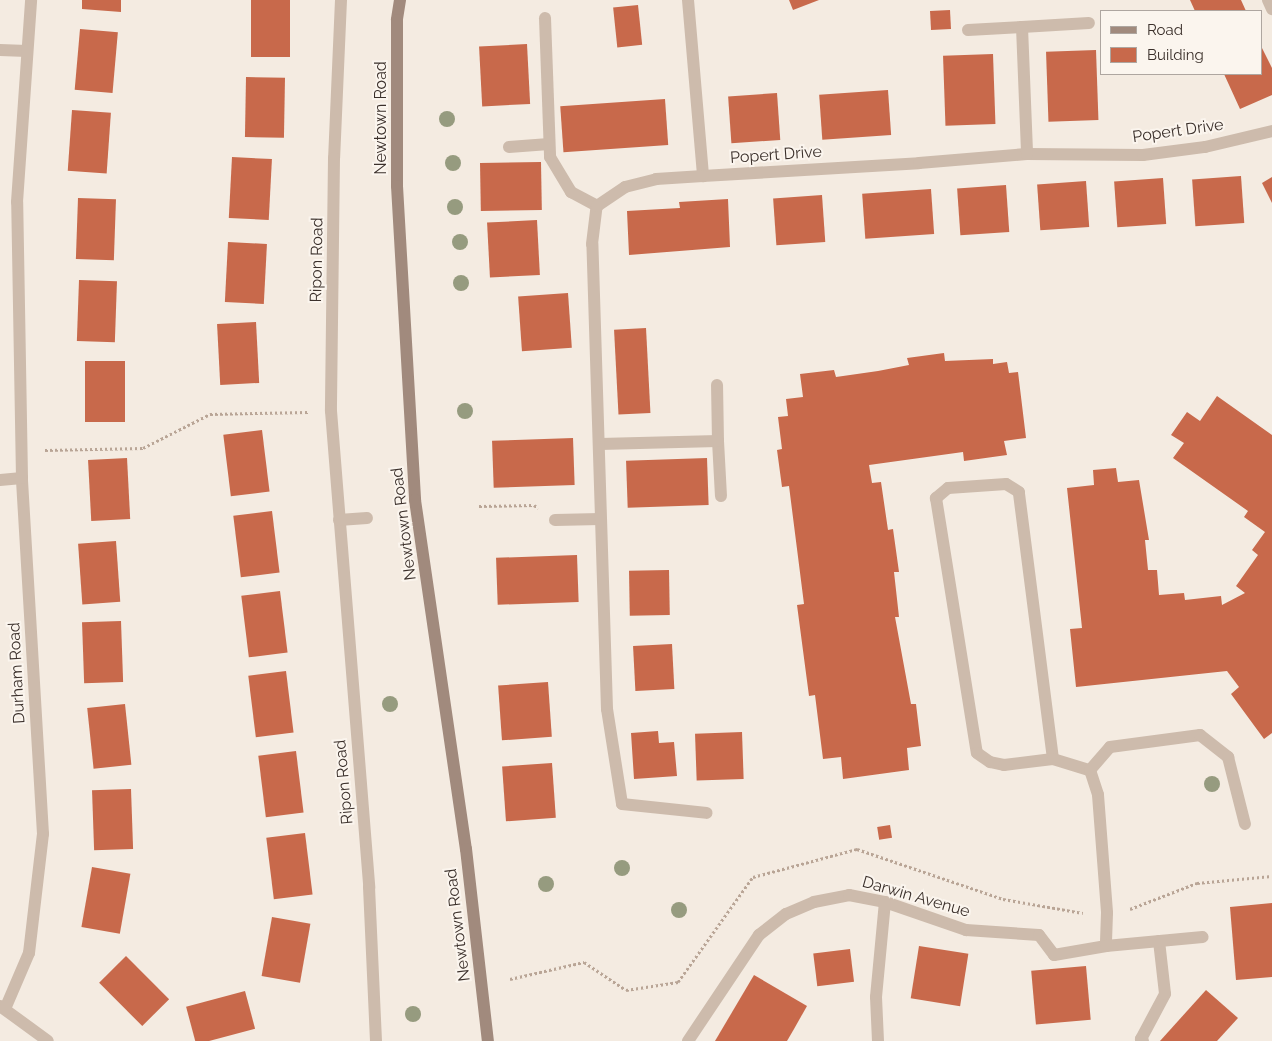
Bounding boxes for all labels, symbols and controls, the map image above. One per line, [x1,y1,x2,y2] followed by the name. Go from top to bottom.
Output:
[1100,10,1262,75] legend
[1147,21,1183,39] text: Road
[1147,46,1204,64] text: Building
[371,61,391,175] street label: Newtown Road
[1131,115,1225,147] street label: Popert Drive
[730,142,822,168] street label: Popert Drive
[307,217,327,303] street label: Ripon Road
[388,466,420,582] street label: Newtown Road
[5,622,29,724] street label: Durham Road
[331,739,357,825] street label: Ripon Road
[442,867,474,983] street label: Newtown Road
[860,872,972,922] street label: Darwin Avenue

